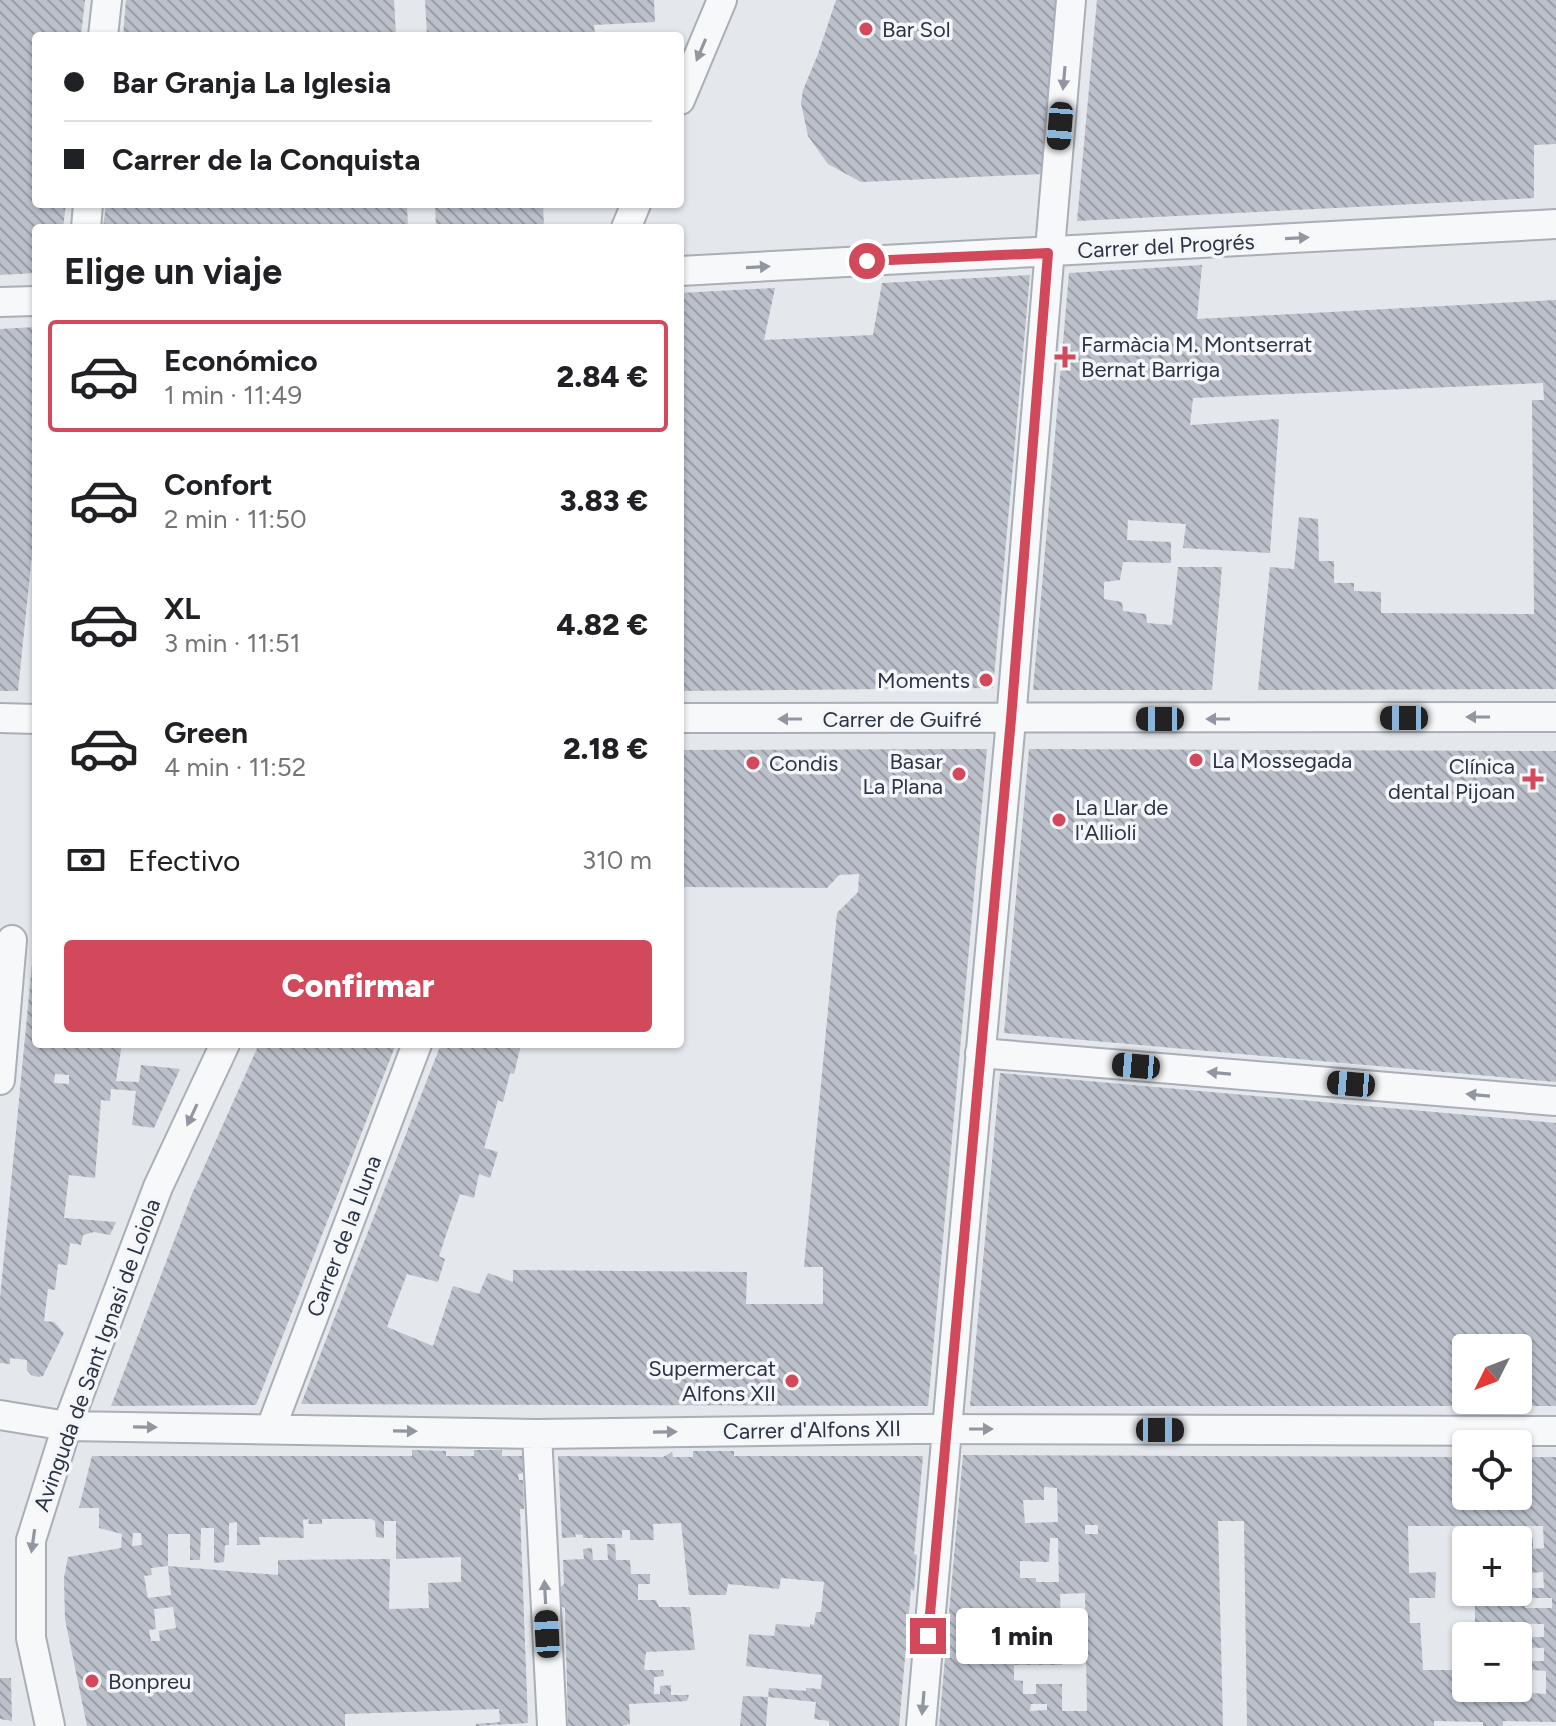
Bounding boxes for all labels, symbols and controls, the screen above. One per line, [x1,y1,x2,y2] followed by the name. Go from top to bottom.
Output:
[882,16,951,43] place label: Bar Sol
[857,20,875,38] marker: Bar Sol
[694,38,707,62] one-way arrow
[112,64,391,101] text: Bar Granja La Iglesia
[1057,66,1070,91] one-way arrow
[1046,101,1074,151] car
[112,141,420,178] text: Carrer de la Conquista
[1077,228,1255,264] street label: Carrer del Progrés
[1285,232,1310,245] one-way arrow
[849,243,885,279] route start
[64,250,282,293] text: Elige un viaje
[746,260,771,273] one-way arrow
[1081,331,1312,383] place label: Farmàcia M. Montserrat Bernat Barriga
[68,340,140,412] icon: car
[164,342,318,379] text: Económico
[1056,348,1074,366] marker: Farmàcia M. Montserrat Bernat Barriga
[557,358,648,395] text: 2.84 €
[164,379,302,411] text: 1 min · 11:49
[68,464,140,536] icon: car
[164,466,273,503] text: Confort
[560,482,648,519] text: 3.83 €
[164,503,307,535] text: 2 min · 11:50
[68,588,140,660] icon: car
[164,590,200,627] text: XL
[557,606,648,643] text: 4.82 €
[164,627,300,659] text: 3 min · 11:51
[877,667,970,694] place label: Moments
[977,671,995,689] marker: Moments
[823,706,981,733] street label: Carrer de Guifré
[1380,706,1428,730] car
[1136,707,1184,731] car
[1465,711,1490,723] one-way arrow
[68,712,140,784] icon: car
[777,712,802,725] one-way arrow
[1205,712,1230,725] one-way arrow
[164,714,248,751] text: Green
[563,730,648,767] text: 2.18 €
[1212,747,1352,774] place label: La Mossegada
[863,748,944,800] place label: Basar La Plana
[769,750,838,777] place label: Condis
[164,751,306,783] text: 4 min · 11:52
[1187,751,1205,769] marker: La Mossegada
[1388,753,1515,805] place label: Clínica dental Pijoan
[744,754,762,772] marker: Condis
[950,765,968,783] marker: Basar La Plana
[1522,768,1544,790] marker: Clínica dental Pijoan
[1075,794,1168,846] place label: La Llar de l'Allioli
[1050,811,1068,829] marker: La Llar de l'Allioli
[64,838,108,882] icon: cash
[128,842,240,879] text: Efectivo
[582,844,652,876] text: 310 m
[64,940,652,1032] button: Confirmar
[1111,1052,1161,1080] car
[1206,1066,1231,1079] one-way arrow
[1326,1070,1376,1098] car
[1465,1088,1490,1101] one-way arrow
[185,1103,199,1126] one-way arrow
[301,1151,387,1321] street label: Carrer de la Lluna
[28,1195,166,1515] street label: Avinguda de Sant Ignasi de Loiola
[1452,1334,1532,1414] north arrow
[1452,1334,1532,1702] map controls
[648,1355,776,1407] place label: Supermercat Alfons XII
[783,1372,801,1390] marker: Supermercat Alfons XII
[723,1415,901,1445] street label: Carrer d'Alfons XII
[1136,1418,1184,1442] car
[133,1421,158,1433] one-way arrow
[969,1423,994,1435] one-way arrow
[393,1425,418,1437] one-way arrow
[653,1426,678,1438] one-way arrow
[1452,1430,1532,1510] button: locate
[1452,1526,1532,1606] button: +
[26,1529,39,1554] one-way arrow
[538,1579,551,1604] one-way arrow
[956,1608,1088,1664] callout: 1 min
[534,1609,560,1659] car
[910,1618,946,1654] route end
[991,1620,1053,1652] text: 1 min
[1452,1622,1532,1702] button: −
[108,1668,191,1695] place label: Bonpreu
[83,1672,101,1690] marker: Bonpreu
[916,1691,929,1716] one-way arrow

